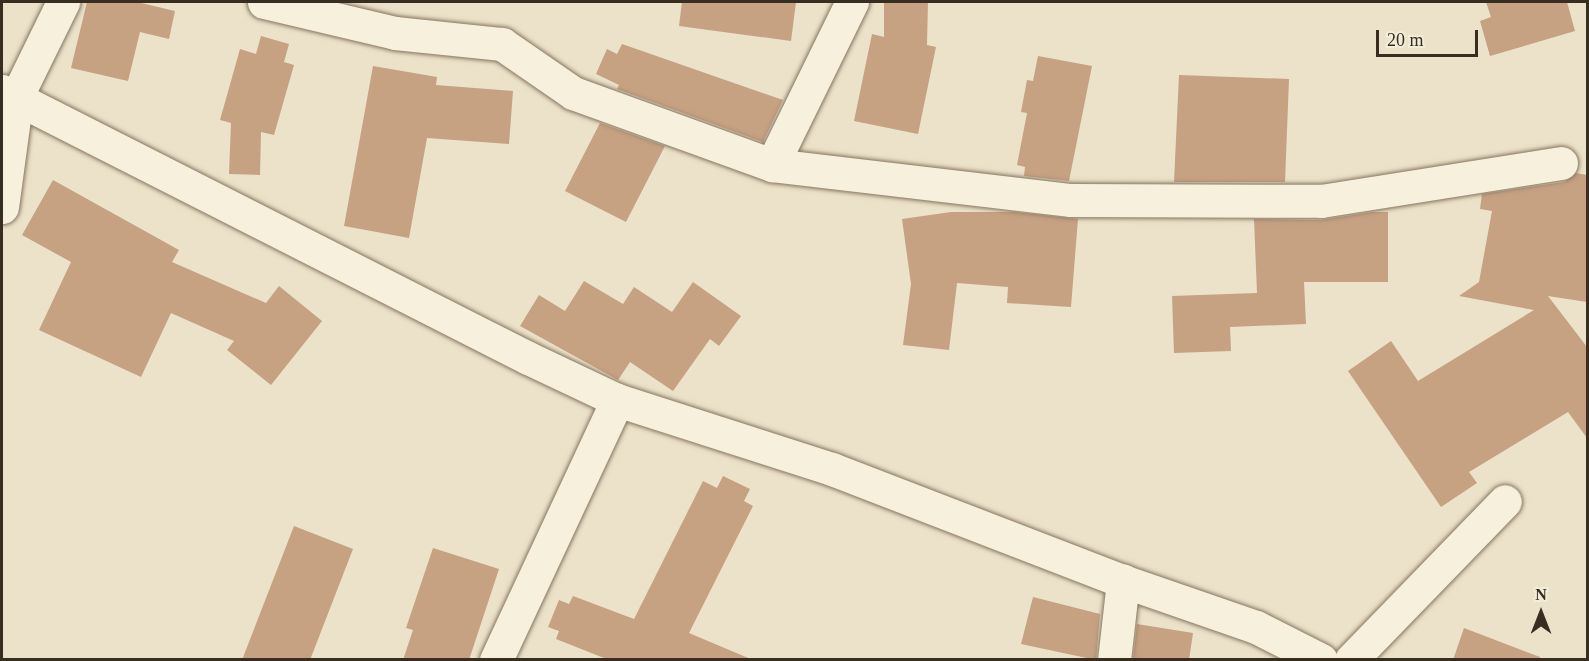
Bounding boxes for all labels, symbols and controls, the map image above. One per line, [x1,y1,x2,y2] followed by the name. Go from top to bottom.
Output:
[1379,18,1481,56] scale bar
[1387,30,1424,50] text: 20 m
[1511,583,1571,643] north arrow
[1535,586,1547,603] text: N

